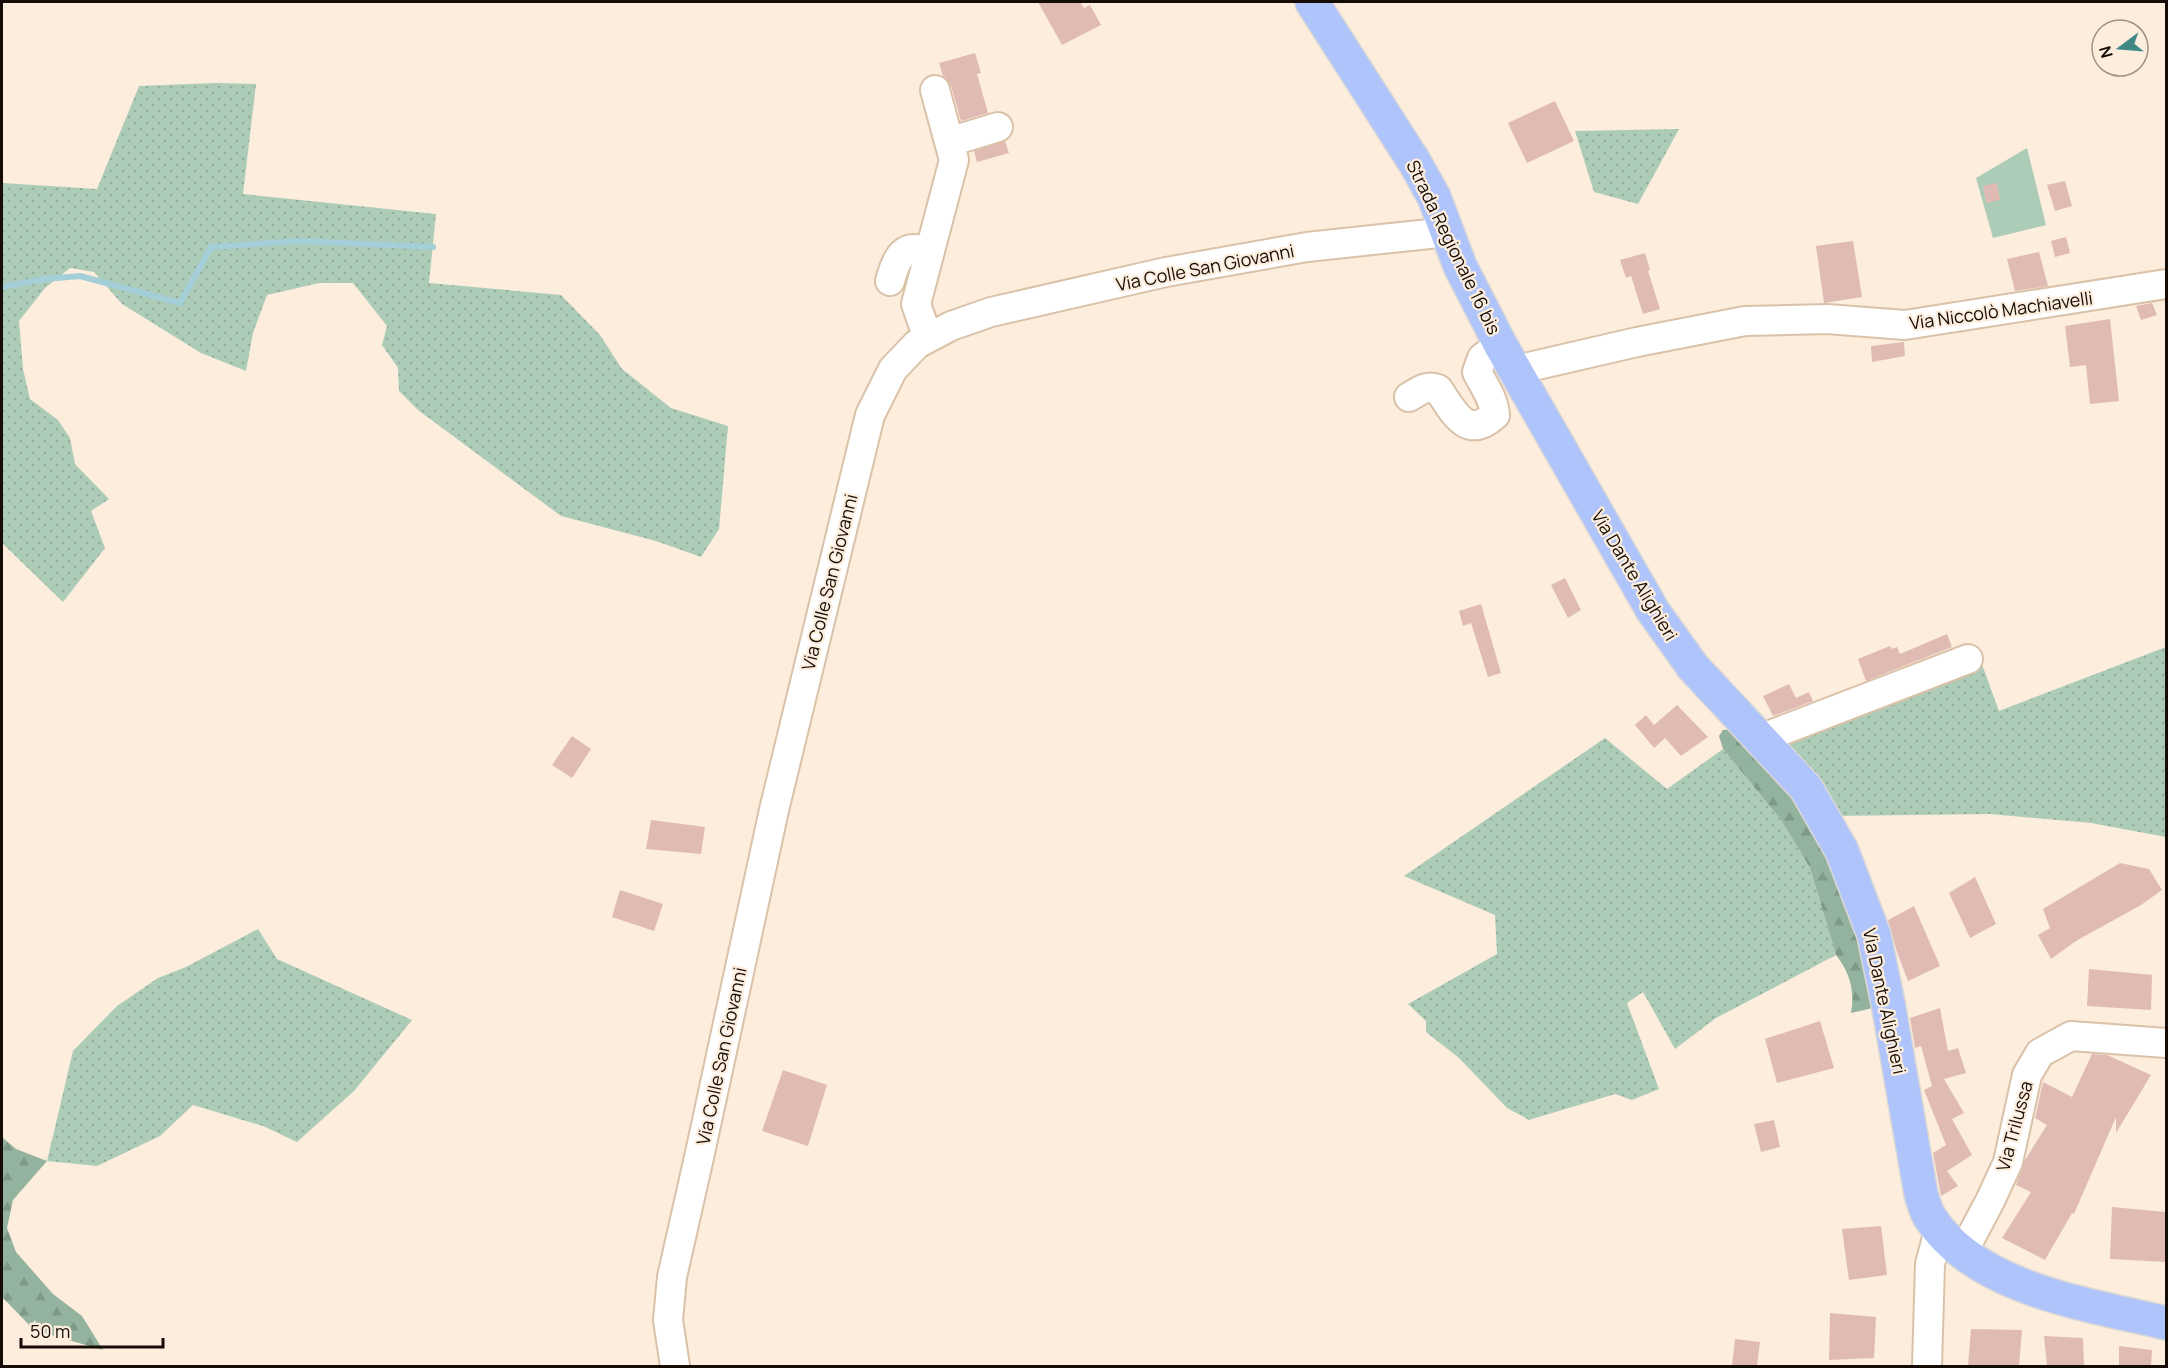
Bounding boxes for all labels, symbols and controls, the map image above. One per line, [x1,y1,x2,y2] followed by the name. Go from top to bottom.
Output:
[2090,18,2150,78] north arrow
[2093,44,2118,61] text: N
[1401,156,1507,338] street label: Strada Regionale 16 bis
[1114,238,1296,296] street label: Via Colle San Giovanni
[1908,285,2094,335] street label: Via Niccolò Machiavelli
[795,491,863,673] street label: Via Colle San Giovanni
[1586,505,1684,645] street label: Via Dante Alighieri
[1858,926,1912,1076] street label: Via Dante Alighieri
[690,965,752,1147] street label: Via Colle San Giovanni
[1990,1078,2038,1174] street label: Via Trilussa
[21,1311,164,1349] scale bar
[30,1319,70,1343] text: 50 m

